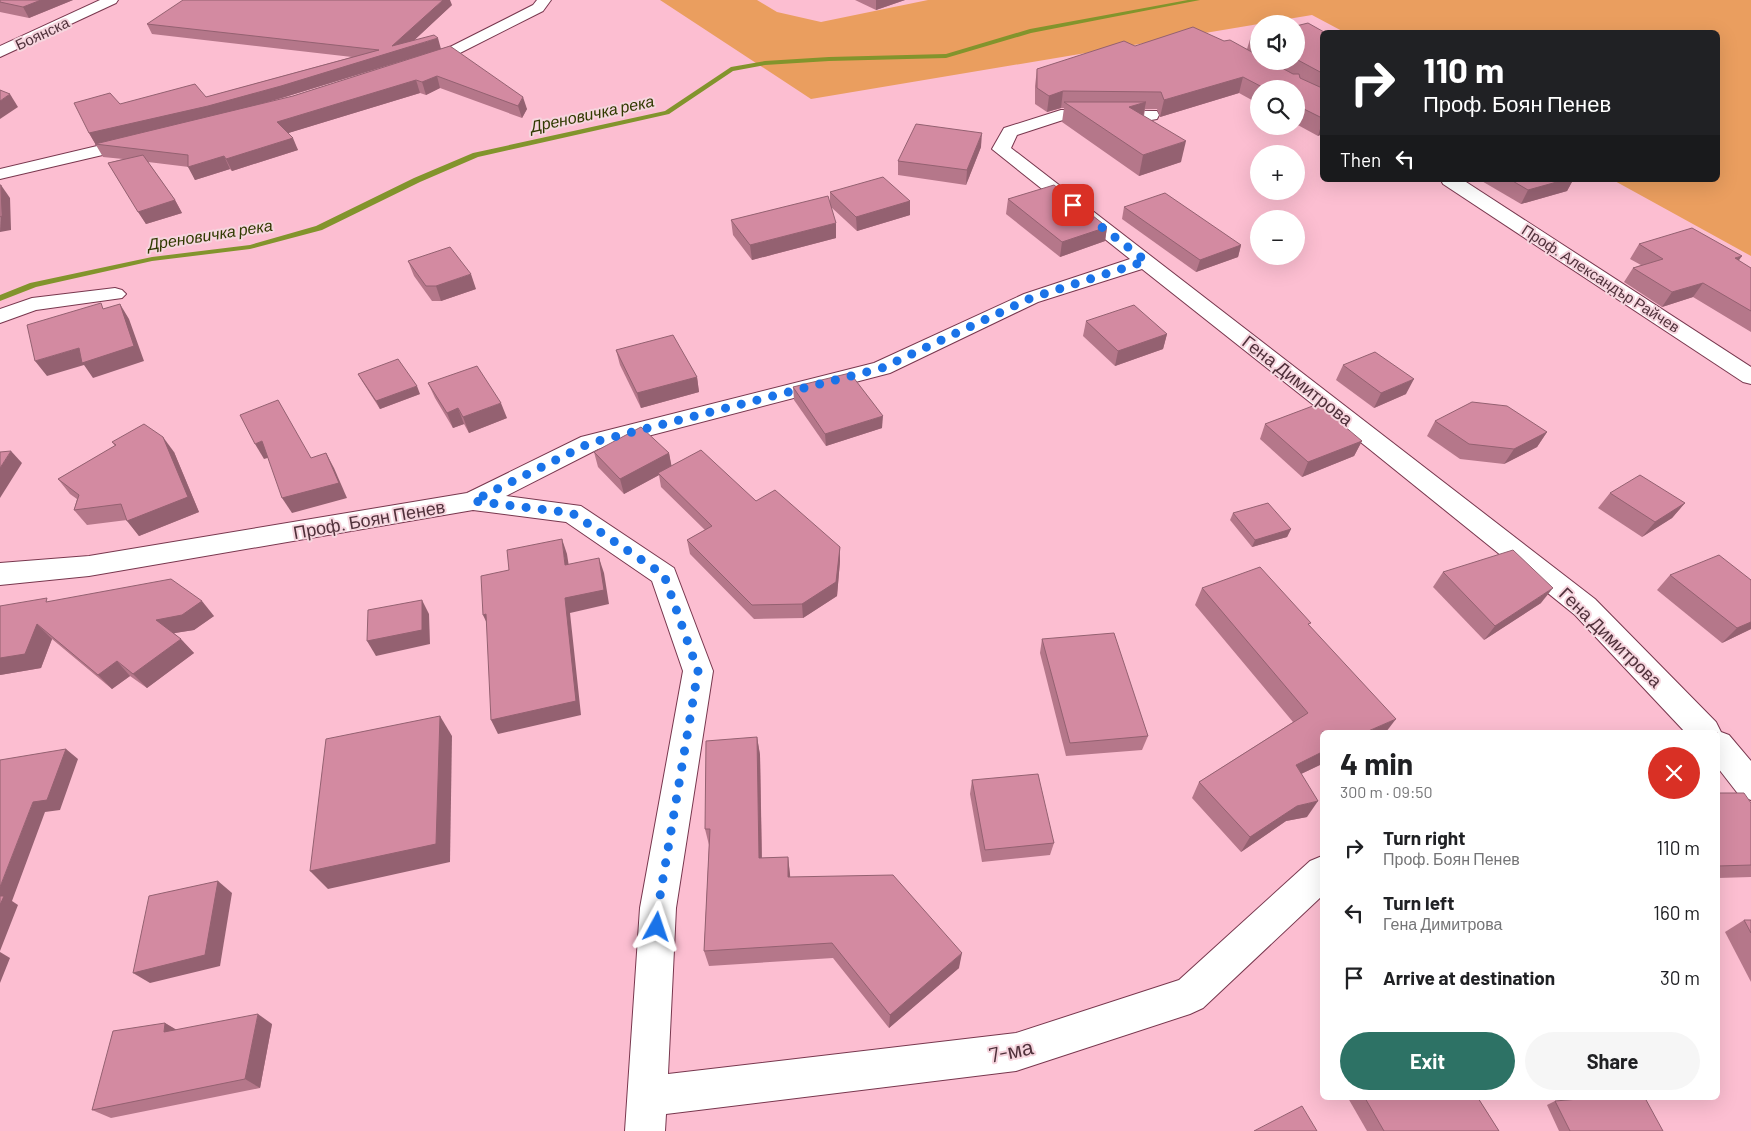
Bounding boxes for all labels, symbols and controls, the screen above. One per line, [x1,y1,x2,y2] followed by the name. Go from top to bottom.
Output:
[12,12,72,53] street label: Боянска
[1250,15,1305,265] map controls
[1250,15,1305,70] button: sound
[1423,48,1504,90] text: 110 m
[1340,50,1405,115] icon: right
[1250,80,1305,135] button: search
[1423,90,1611,116] text: Проф. Боян Пенев
[526,91,656,136] water label: Дреновичка река
[1250,145,1305,200] button: +
[1391,145,1419,173] icon: left
[1340,148,1381,171] text: Then
[1052,184,1094,226] pin
[1059,191,1087,219] icon: arrive
[1250,210,1305,265] button: −
[144,215,274,254] water label: Дреновичка река
[1519,220,1683,336] street label: Проф. Александър Райчев
[1238,330,1359,431] street label: Гена Димитрова
[291,495,447,543] street label: Проф. Боян Пенев
[1555,582,1668,692] street label: Гена Димитрова
[1340,745,1413,781] text: 4 min
[1648,747,1700,799] button: close
[1340,782,1433,801] text: 300 m · 09:50
[1383,826,1465,849] text: Turn right
[1340,834,1368,862] icon: right
[1656,836,1700,859] text: 110 m
[1383,849,1520,868] text: Проф. Боян Пенев
[1383,891,1454,914] text: Turn left
[1340,899,1368,927] icon: left
[630,900,682,952] position arrow
[1653,901,1700,924] text: 160 m
[1383,914,1502,933] text: Гена Димитрова
[1340,964,1368,992] icon: arrive
[1383,966,1555,989] text: Arrive at destination
[1660,966,1700,989] text: 30 m
[1340,1032,1515,1090] button: Exit
[1525,1032,1700,1090] button: Share
[987,1033,1036,1067] street label: 7-ма

